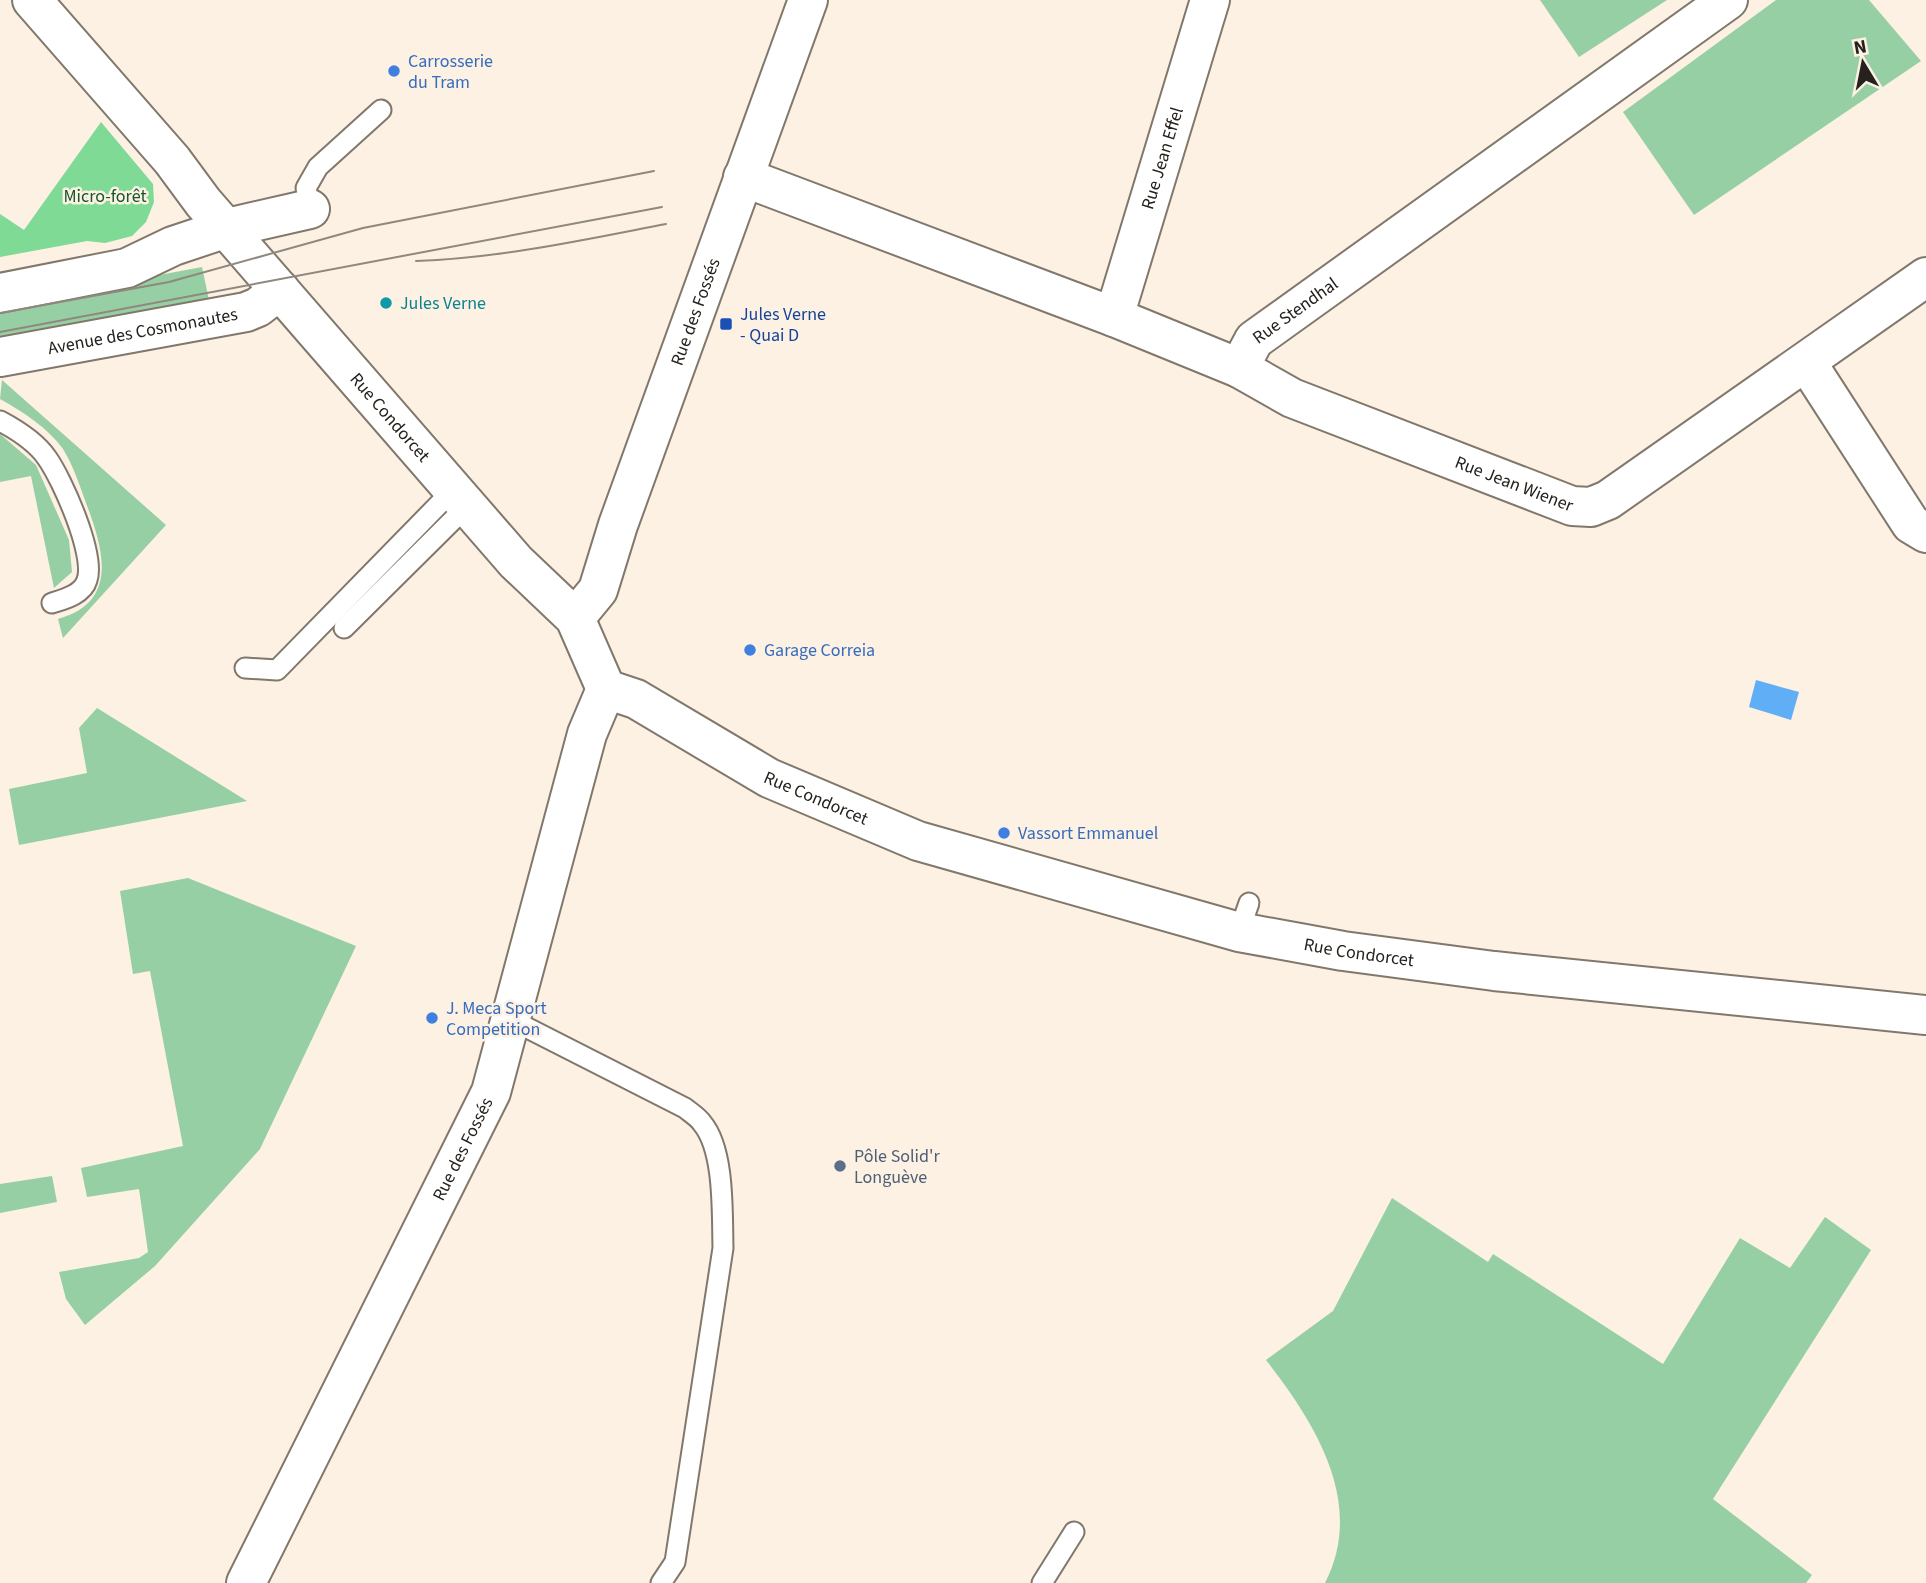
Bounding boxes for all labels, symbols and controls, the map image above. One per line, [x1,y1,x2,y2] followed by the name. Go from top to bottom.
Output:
[1828,28,1898,98] north arrow
[1852,33,1869,62] text: N
[408,49,493,95] place label: Carrosserie du Tram
[386,63,402,79] marker: Carrosserie du Tram
[1135,104,1190,212] street label: Rue Jean Effel
[64,184,147,209] park label: Micro-forêt
[665,255,727,369] street label: Rue des Fossés
[1248,272,1343,350] street label: Rue Stendhal
[400,291,486,316] place label: Jules Verne
[378,295,394,311] marker: Jules Verne
[46,302,240,361] street label: Avenue des Cosmonautes
[740,302,826,348] place label: Jules Verne - Quai D
[718,316,734,332] marker: Jules Verne - Quai D
[344,367,436,468] street label: Rue Condorcet
[1451,450,1577,519] street label: Rue Jean Wiener
[764,638,875,663] place label: Garage Correia
[742,642,758,658] marker: Garage Correia
[760,765,872,831] street label: Rue Condorcet
[1018,821,1158,846] place label: Vassort Emmanuel
[996,825,1012,841] marker: Vassort Emmanuel
[1302,932,1415,973] street label: Rue Condorcet
[446,996,547,1042] place label: J. Meca Sport Competition
[424,1010,440,1026] marker: J. Meca Sport Competition
[427,1093,499,1205] street label: Rue des Fossés
[854,1144,940,1190] place label: Pôle Solid'r Longuève
[832,1158,848,1174] marker: Pôle Solid'r Longuève

